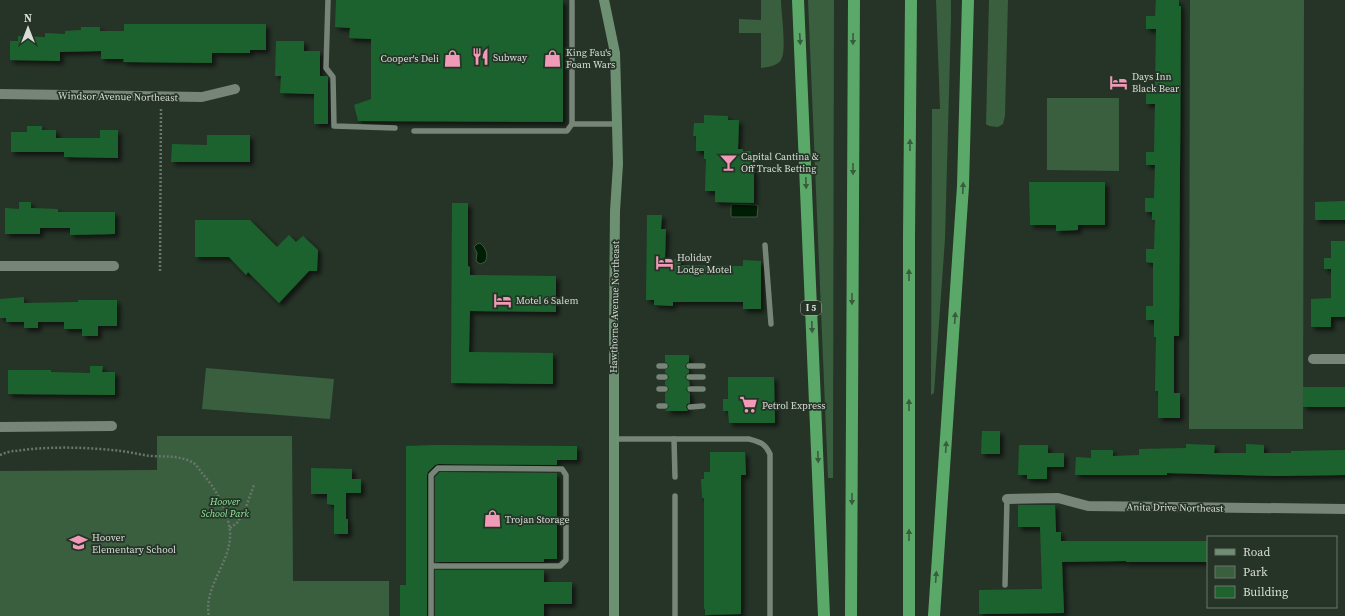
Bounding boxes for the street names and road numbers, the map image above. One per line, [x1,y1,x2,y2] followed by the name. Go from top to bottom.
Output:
[58,89,179,104] street label: Windsor Avenue Northeast
[607,240,622,373] street label: Hawthorne Avenue Northeast
[801,301,821,315] road number: I 5
[1126,500,1224,515] street label: Anita Drive Northeast

